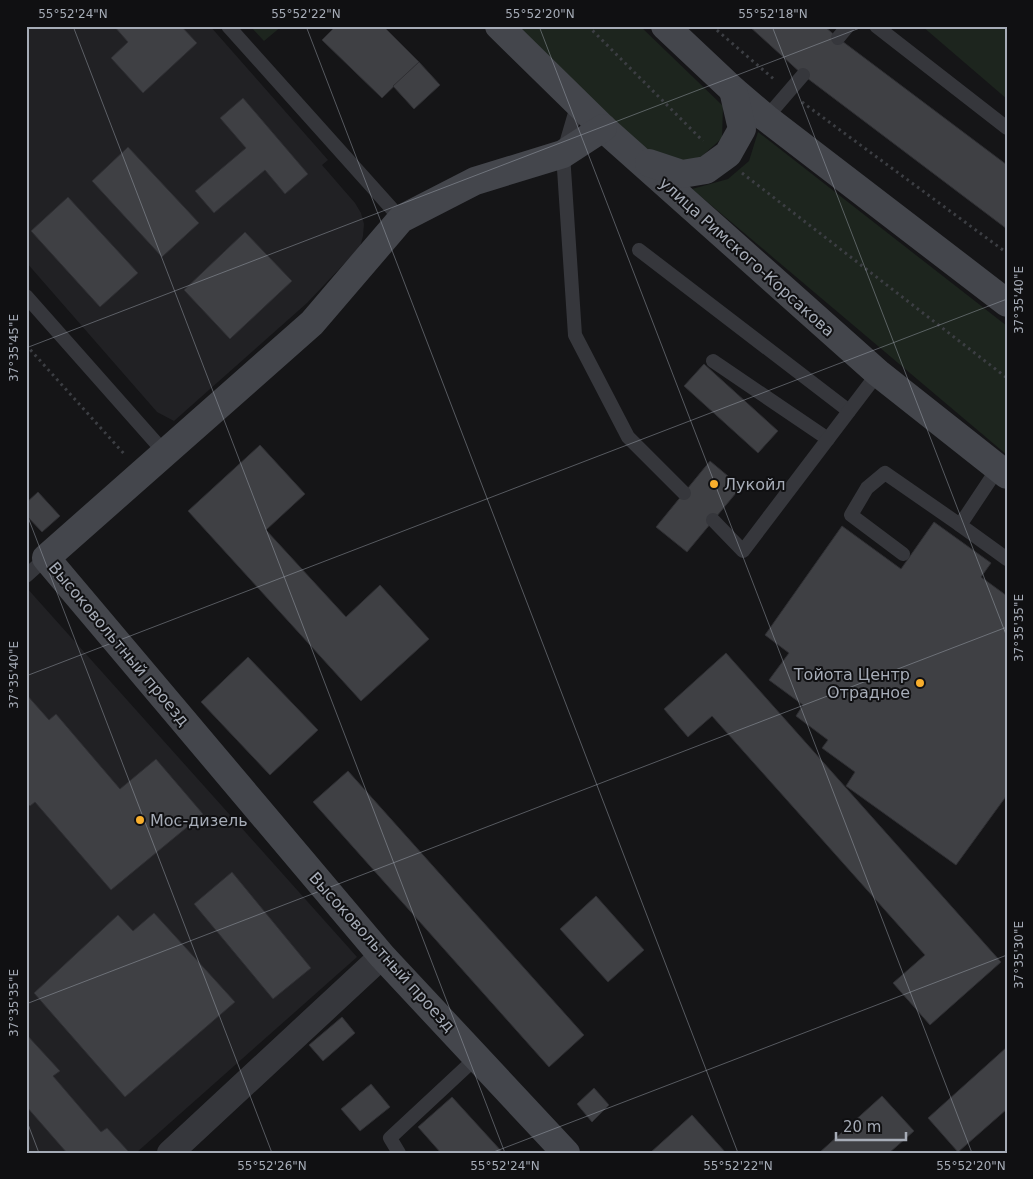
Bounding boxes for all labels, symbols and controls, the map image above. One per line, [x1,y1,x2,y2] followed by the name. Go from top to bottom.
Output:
[38,7,108,21] text: 55°52'24"N
[271,7,341,21] text: 55°52'22"N
[505,7,575,21] text: 55°52'20"N
[738,7,808,21] text: 55°52'18"N
[656,173,838,341] street label: улица Римского-Корсакова
[1012,266,1026,334] text: 37°35'40"E
[7,314,21,382] text: 37°35'45"E
[724,475,786,494] place label: Лукойл
[708,478,720,490] marker: Лукойл
[45,558,193,730] street label: Высоковольтный проезд
[1012,594,1026,662] text: 37°35'35"E
[7,641,21,709] text: 37°35'40"E
[793,665,910,702] place label: Тойота Центр Отрадное
[914,677,926,689] marker: Тойота Центр Отрадное
[150,811,248,830] place label: Мос-дизель
[134,814,146,826] marker: Мос-дизель
[305,868,459,1036] street label: Высоковольтный проезд
[1012,921,1026,989] text: 37°35'30"E
[7,969,21,1037] text: 37°35'35"E
[836,1109,906,1141] scale bar
[843,1118,881,1136] text: 20 m
[237,1159,307,1173] text: 55°52'26"N
[470,1159,540,1173] text: 55°52'24"N
[703,1159,773,1173] text: 55°52'22"N
[936,1159,1006,1173] text: 55°52'20"N

